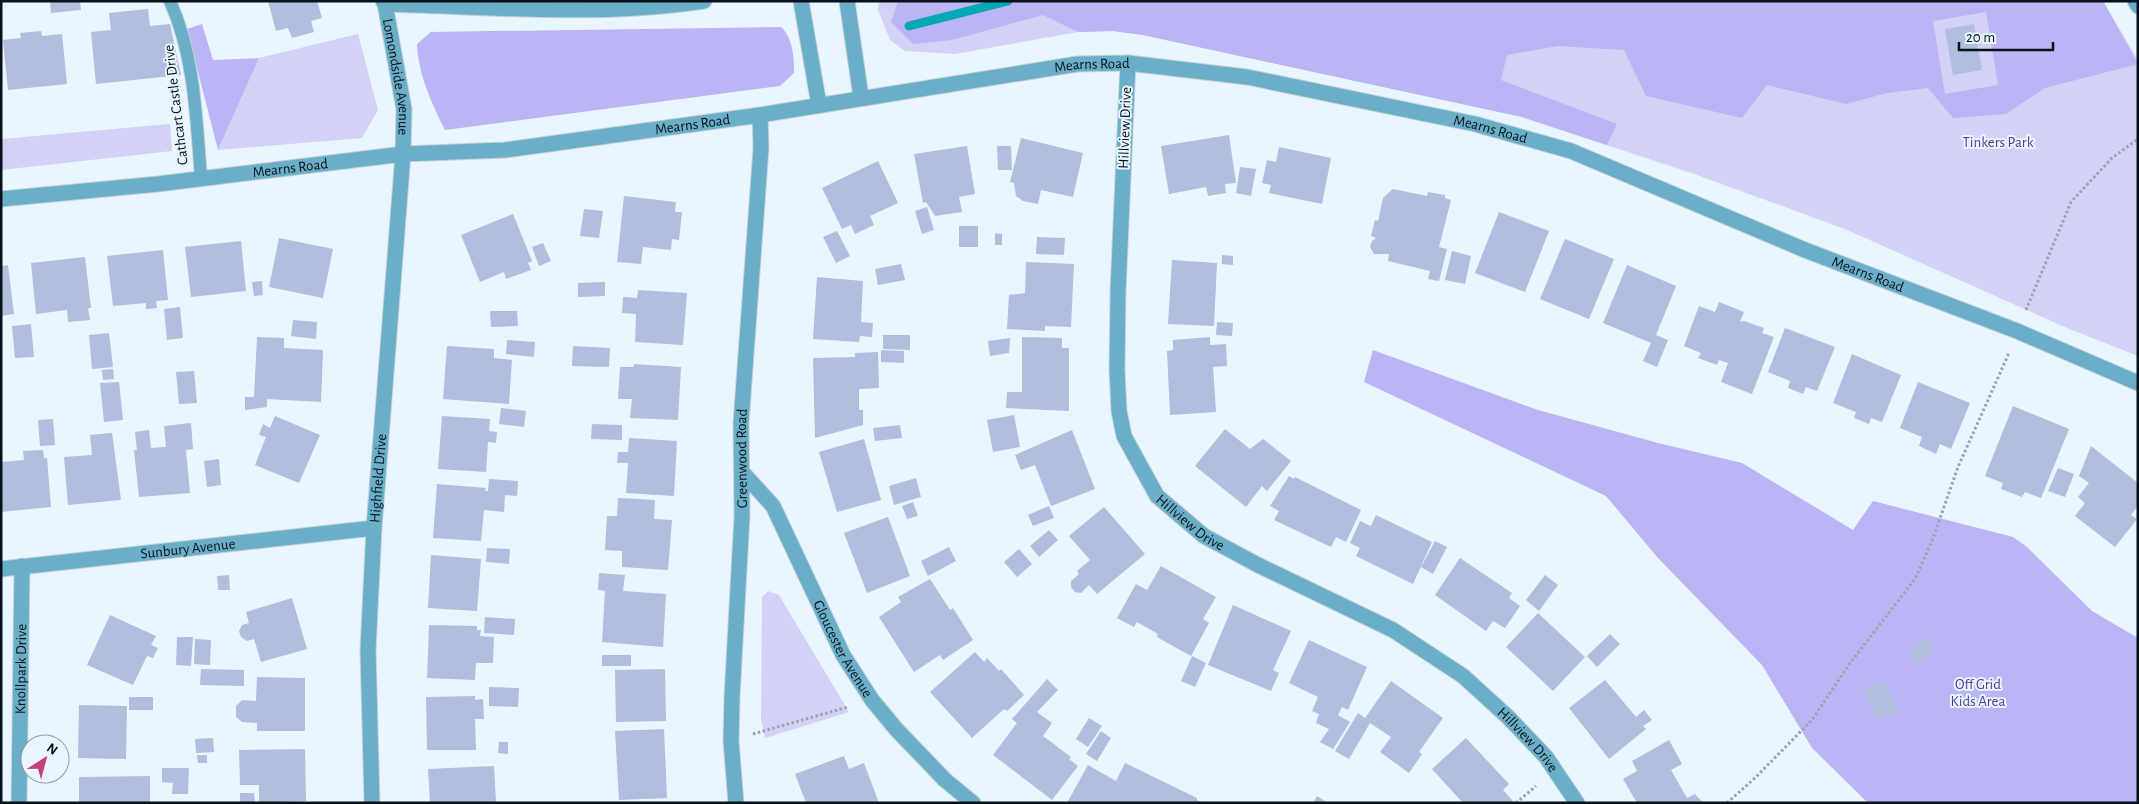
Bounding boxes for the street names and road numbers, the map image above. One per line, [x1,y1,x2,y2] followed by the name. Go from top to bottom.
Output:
[380,17,412,136] street label: Lomondside Avenue
[161,44,191,166] street label: Cathcart Castle Drive
[1053,55,1130,75] street label: Mearns Road
[1116,87,1134,169] street label: Hillview Drive
[654,112,731,137] street label: Mearns Road
[1452,112,1529,146] street label: Mearns Road
[252,156,329,180] street label: Mearns Road
[1830,254,1906,295] street label: Mearns Road
[733,408,750,508] street label: Greenwood Road
[367,433,389,523] street label: Highfield Drive
[1153,491,1227,553] street label: Hillview Drive
[140,536,236,561] street label: Sunbury Avenue
[811,598,876,700] street label: Gloucester Avenue
[13,624,29,714] street label: Knollpark Drive
[1495,704,1561,775] street label: Hillview Drive

